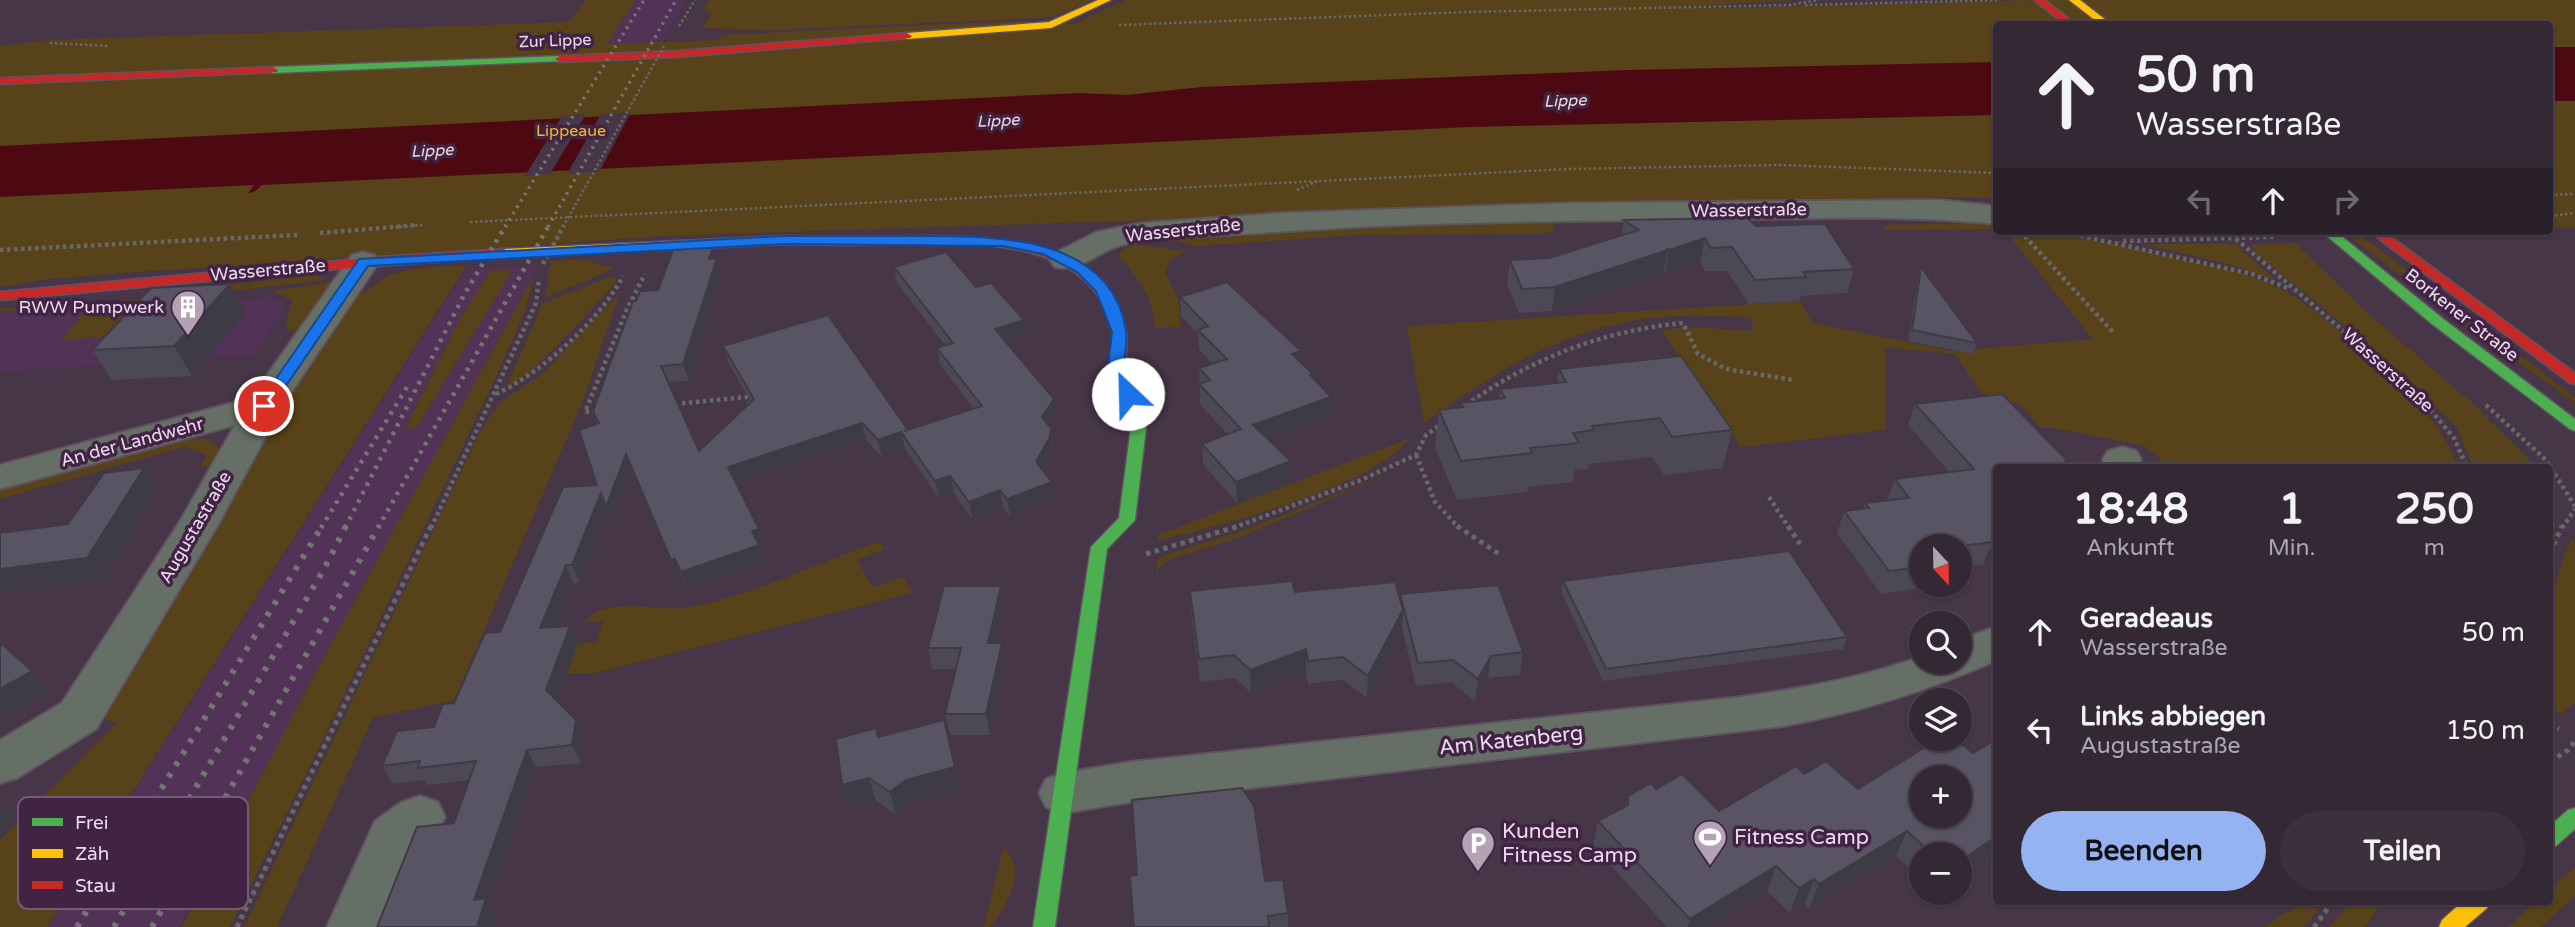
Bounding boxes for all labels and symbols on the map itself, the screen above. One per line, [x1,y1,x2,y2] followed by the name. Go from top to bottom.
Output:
[518,30,592,52] street label: Zur Lippe
[1543,90,1588,112] water label: Lippe
[976,110,1021,132] water label: Lippe
[536,121,606,141] park label: Lippeaue
[410,140,455,162] water label: Lippe
[1691,198,1807,222] street label: Wasserstraße
[1124,213,1242,247] street label: Wasserstraße
[209,254,327,286] street label: Wasserstraße
[2401,264,2523,366] street label: Borkener Straße
[169,288,207,337] building icon: RWW Pumpwerk
[18,296,164,318] place label: RWW Pumpwerk
[2338,323,2438,417] street label: Wasserstraße
[1091,357,1165,431] position arrow
[234,376,294,436] pin
[58,412,206,472] street label: An der Landwehr
[154,467,236,587] street label: Augustastraße
[1909,534,1972,597] north arrow
[1438,721,1584,760] street label: Am Katenberg
[18,797,248,909] legend
[75,812,109,834] text: Frei
[1691,818,1729,867] sports icon: Fitness Camp
[1502,819,1637,868] place label: Kunden Fitness Camp
[1459,824,1497,873] parking icon: Kunden Fitness Camp
[1734,825,1869,850] place label: Fitness Camp
[75,843,109,865] text: Zäh
[75,875,116,897] text: Stau

